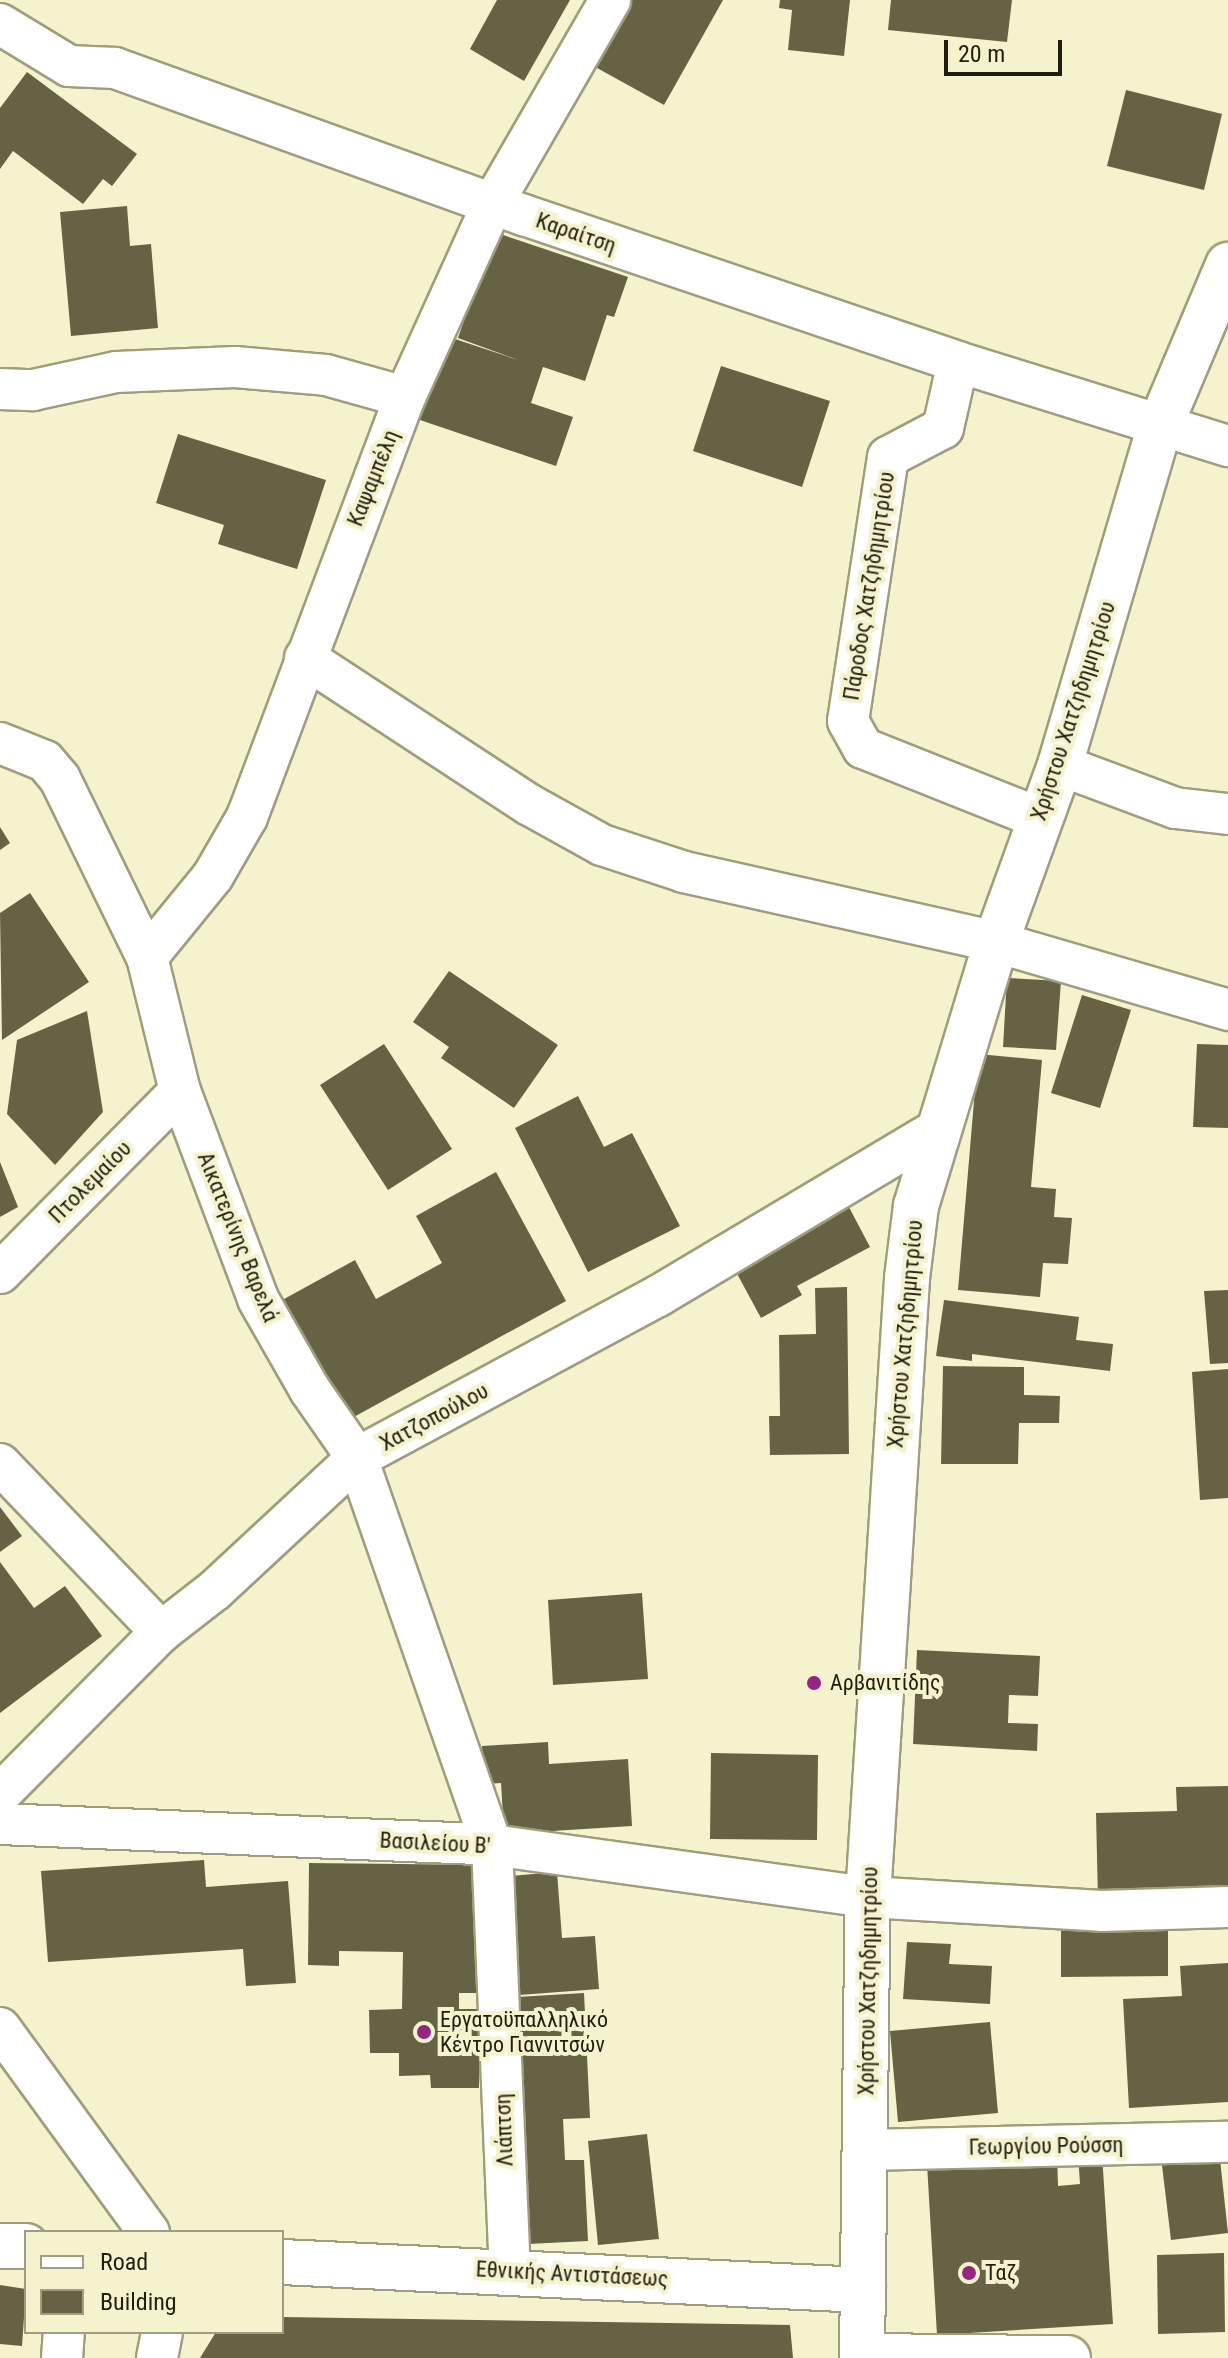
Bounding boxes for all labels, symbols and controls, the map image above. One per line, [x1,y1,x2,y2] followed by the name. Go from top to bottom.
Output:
[948,24,1066,74] scale bar
[958,40,1005,68] text: 20 m
[533,207,619,259] street label: Καραίτση
[342,426,404,530] street label: Καψαμπέλη
[838,470,900,702] street label: Πάροδος Χατζηδημητρίου
[1025,598,1121,824] street label: Χρήστου Χατζηδημητρίου
[43,1135,137,1229] street label: Πτολεμαίου
[192,1148,284,1326] street label: Αικατερίνης Βαρελά
[882,1219,928,1449] street label: Χρήστου Χατζηδημητρίου
[375,1377,493,1457] street label: Χατζοπούλου
[830,1670,940,1696] place label: Αρβανιτίδης
[805,1674,823,1692] marker: Αρβανιτίδης
[379,1827,491,1859] street label: Βασιλείου Β'
[853,1866,883,2096] street label: Χρήστου Χατζηδημητρίου
[440,2006,608,2058] place label: Εργατοϋπαλληλικό Κέντρο Γιαννιτσών
[415,2023,433,2041] marker: Εργατοϋπαλληλικό Κέντρο Γιαννιτσών
[490,2093,518,2167] street label: Λιάπτση
[968,2131,1124,2161] street label: Γεωργίου Ρούσση
[24,2230,284,2334] legend
[100,2248,148,2276] text: Road
[475,2256,669,2292] street label: Εθνικής Αντιστάσεως
[985,2260,1016,2286] place label: Ταζ
[960,2264,978,2282] marker: Ταζ
[100,2288,177,2316] text: Building

